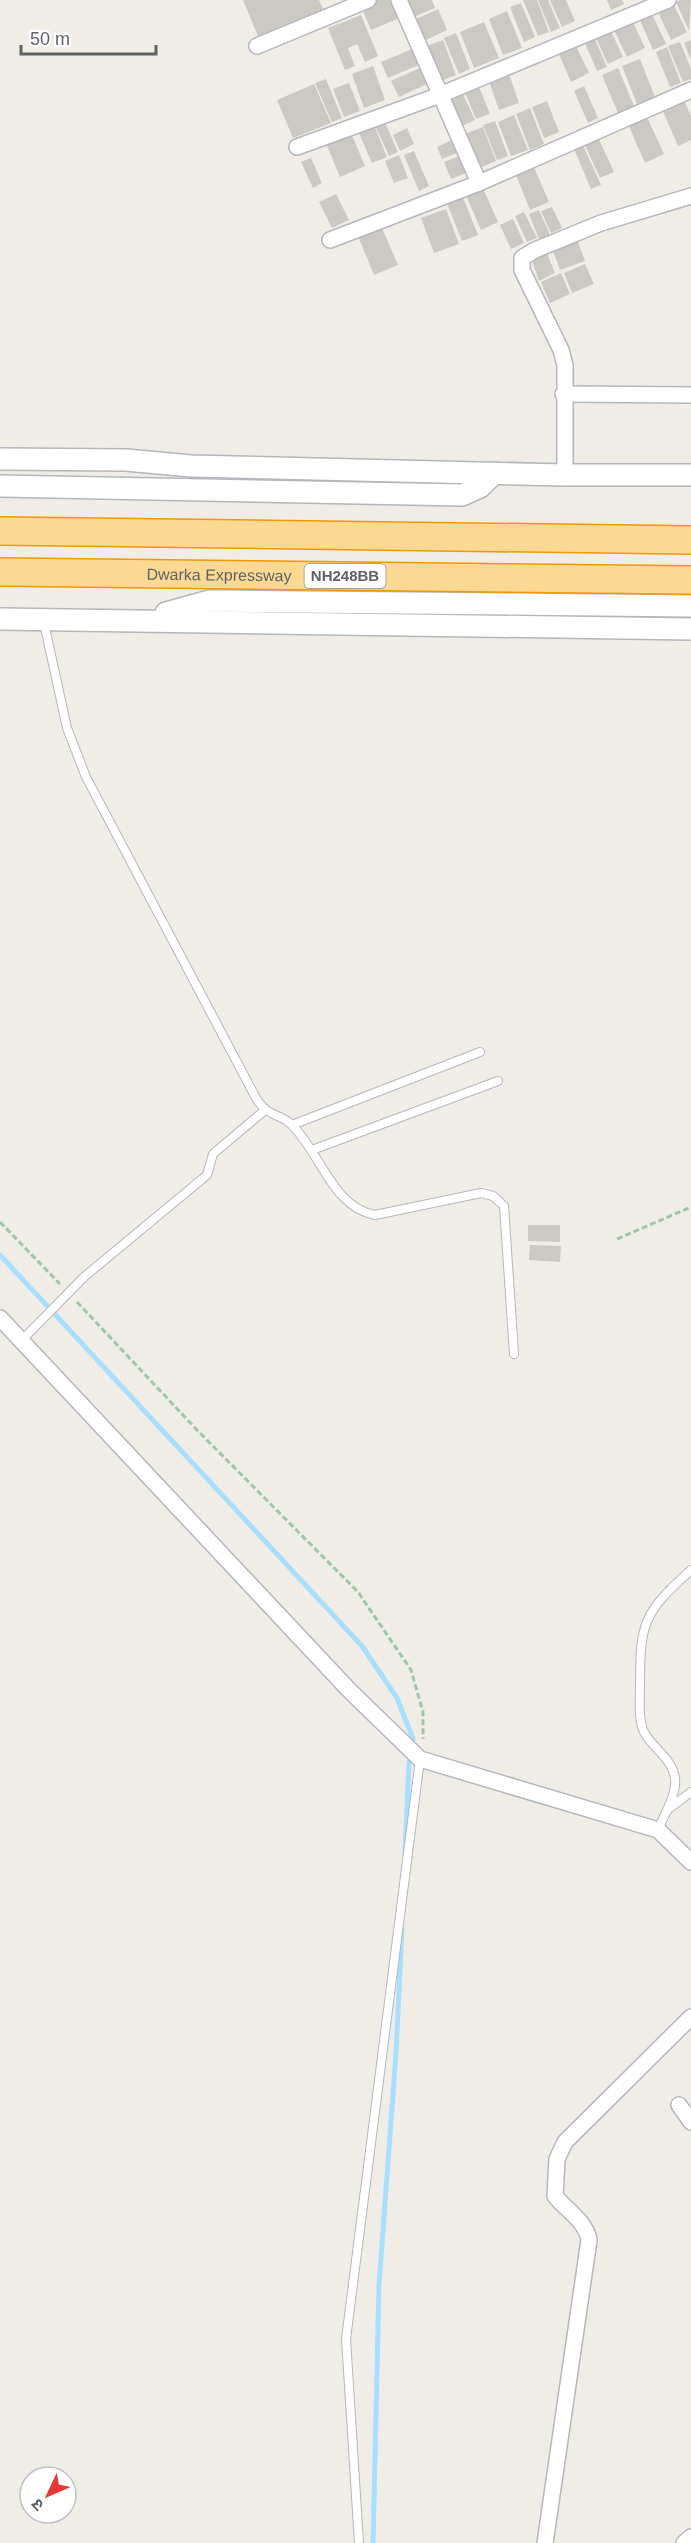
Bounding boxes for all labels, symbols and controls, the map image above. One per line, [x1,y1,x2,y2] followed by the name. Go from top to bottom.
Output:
[21,18,156,56] scale bar
[30,29,70,49] text: 50 m
[304,564,386,588] road number: NH248BB
[146,566,292,584] street label: Dwarka Expressway
[18,2465,78,2525] north arrow
[28,2495,47,2514] text: उ

